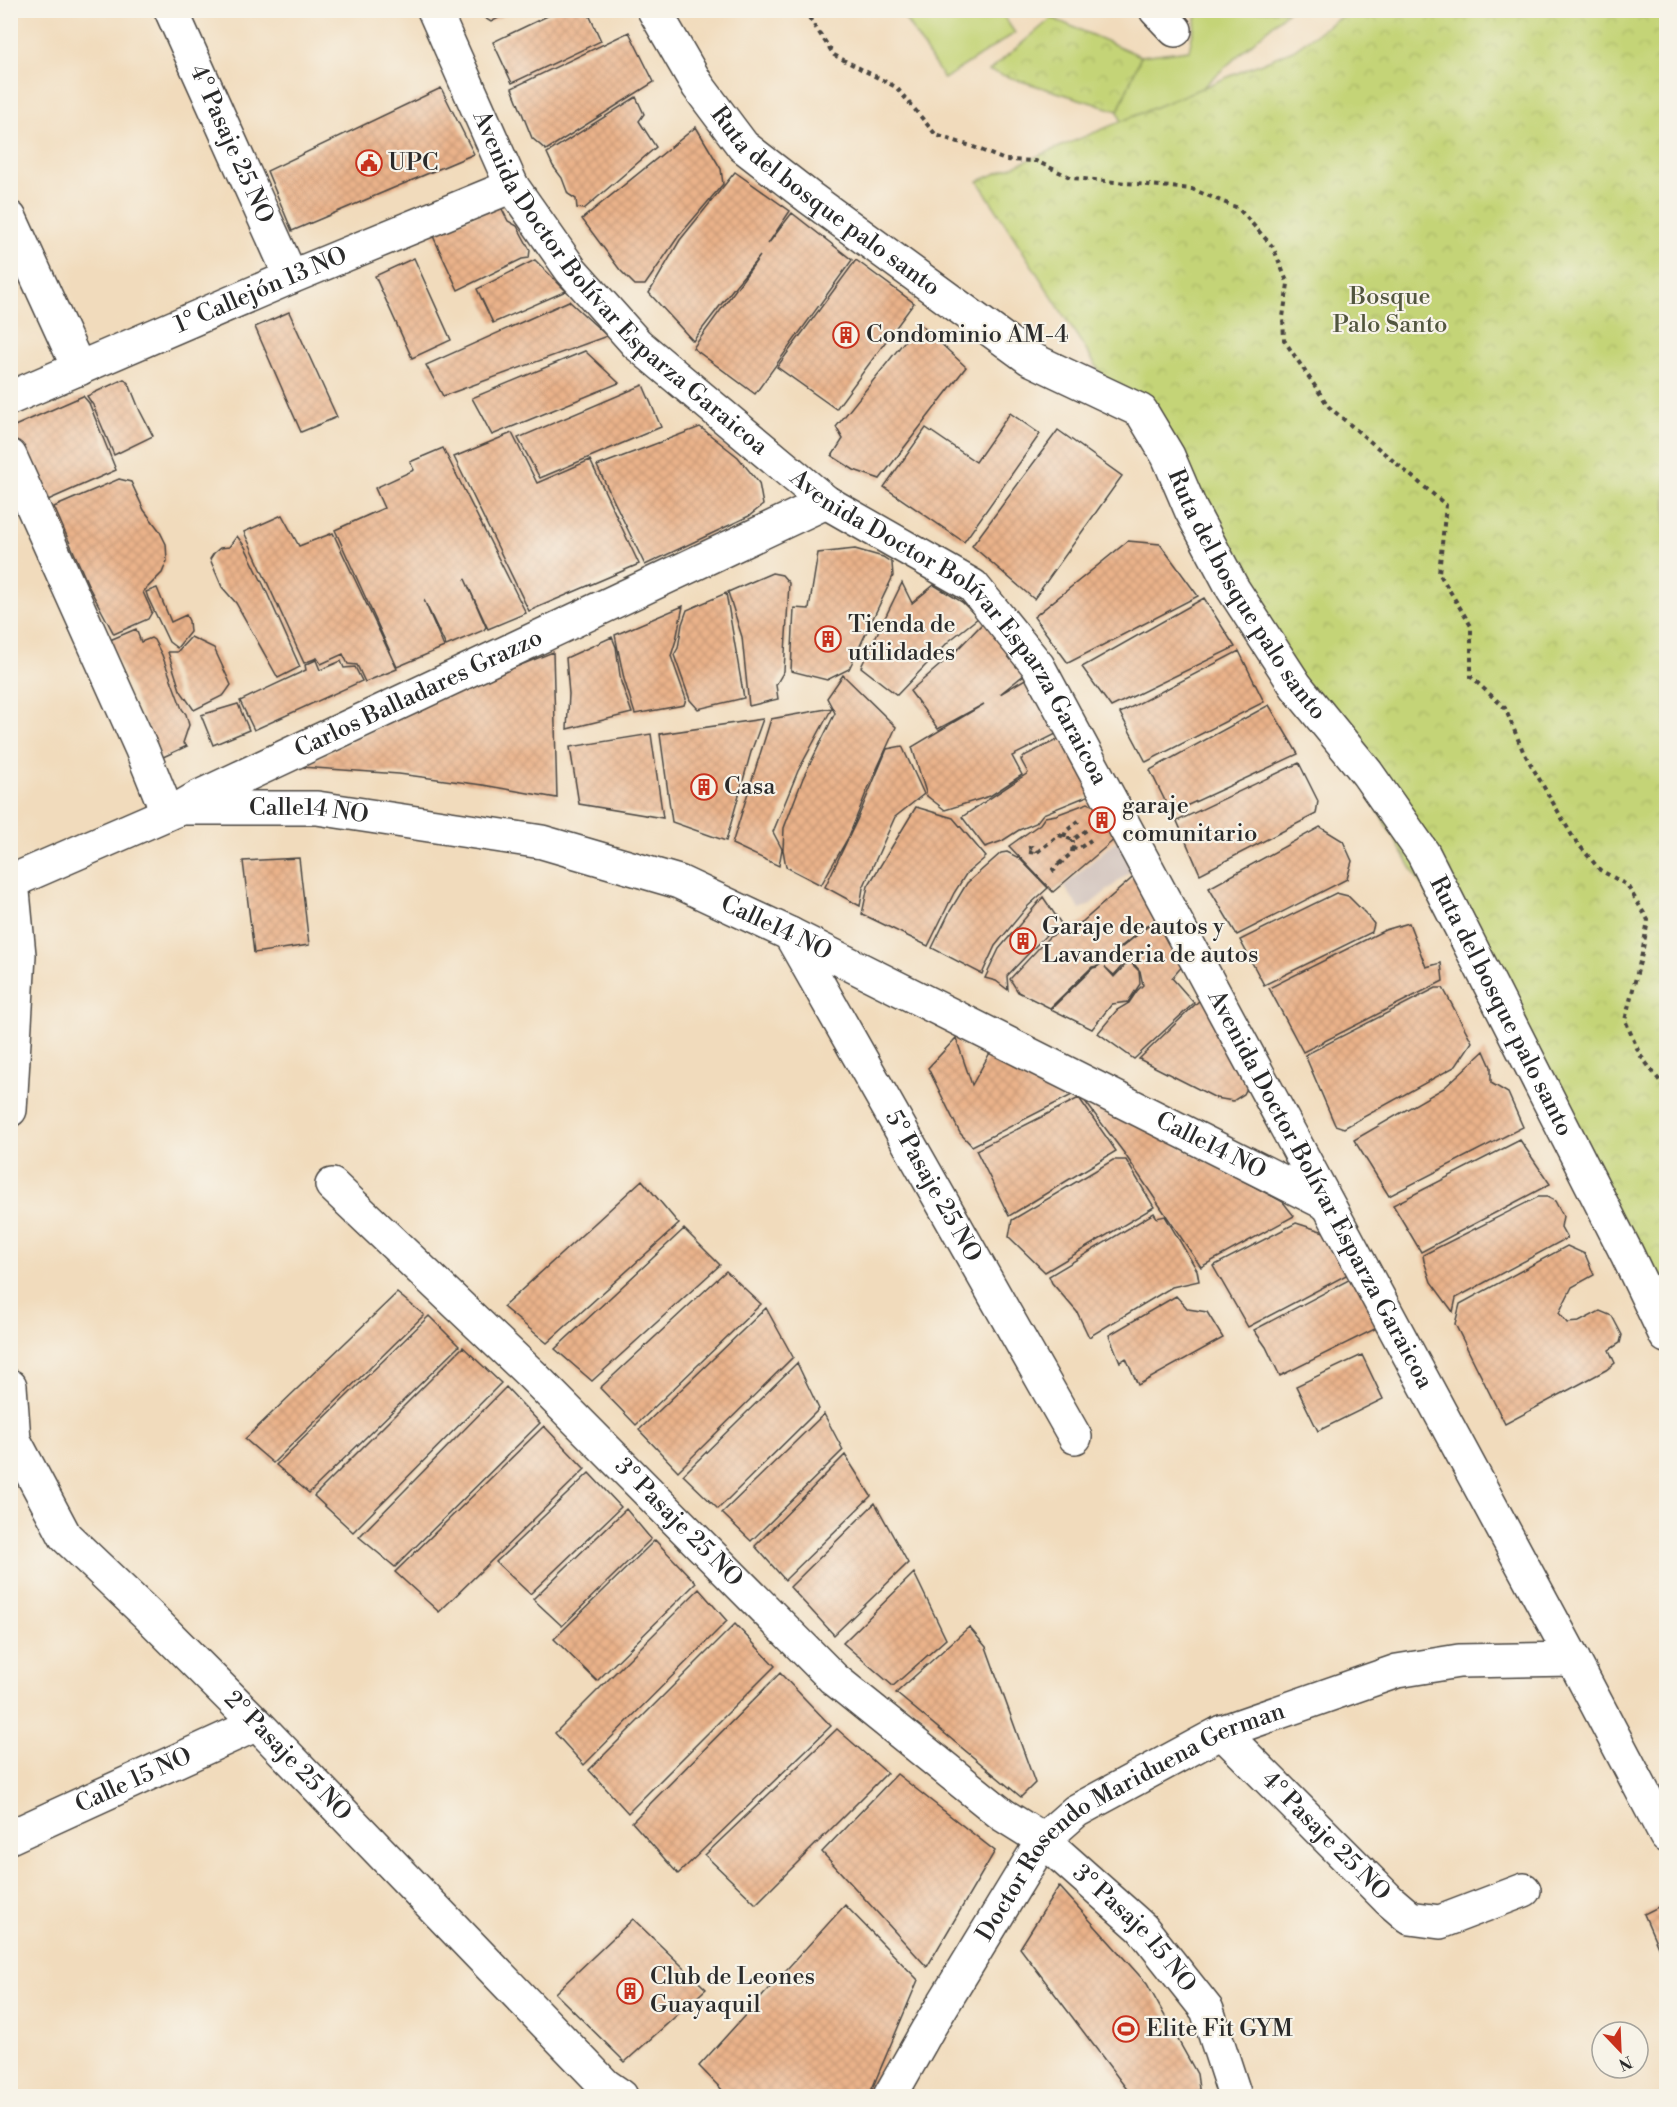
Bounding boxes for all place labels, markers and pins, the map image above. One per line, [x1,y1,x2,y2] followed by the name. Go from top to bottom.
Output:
[354,148,384,178] public building icon: UPC
[388,148,439,178] place label: UPC
[831,320,861,350] building icon: Condominio AM-4
[866,320,1068,350] place label: Condominio AM-4
[848,610,956,668] place label: Tienda de utilidades
[813,624,843,654] building icon: Tienda de utilidades
[689,772,719,802] building icon: Casa
[724,772,776,802] place label: Casa
[1122,791,1258,849] place label: garaje comunitario
[1087,805,1117,835] building icon: garaje comunitario
[1042,912,1258,970] place label: Garaje de autos y Lavanderia de autos
[1008,926,1038,956] building icon: Garaje de autos y Lavanderia de autos
[650,1962,815,2020] place label: Club de Leones Guayaquil
[615,1976,645,2006] building icon: Club de Leones Guayaquil
[1111,2014,1141,2044] sports icon: Elite Fit GYM
[1146,2014,1293,2044] place label: Elite Fit GYM

